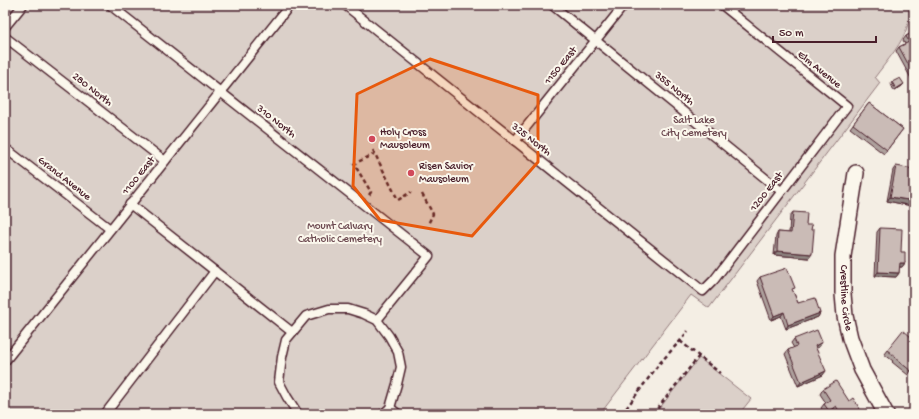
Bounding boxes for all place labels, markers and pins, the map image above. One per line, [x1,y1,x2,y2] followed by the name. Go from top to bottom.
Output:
[380,127,430,152] place label: Holy Cross Mausoleum
[367,134,377,144] marker: Holy Cross Mausoleum
[419,161,474,186] place label: Risen Savior Mausoleum
[406,168,416,178] marker: Risen Savior Mausoleum

